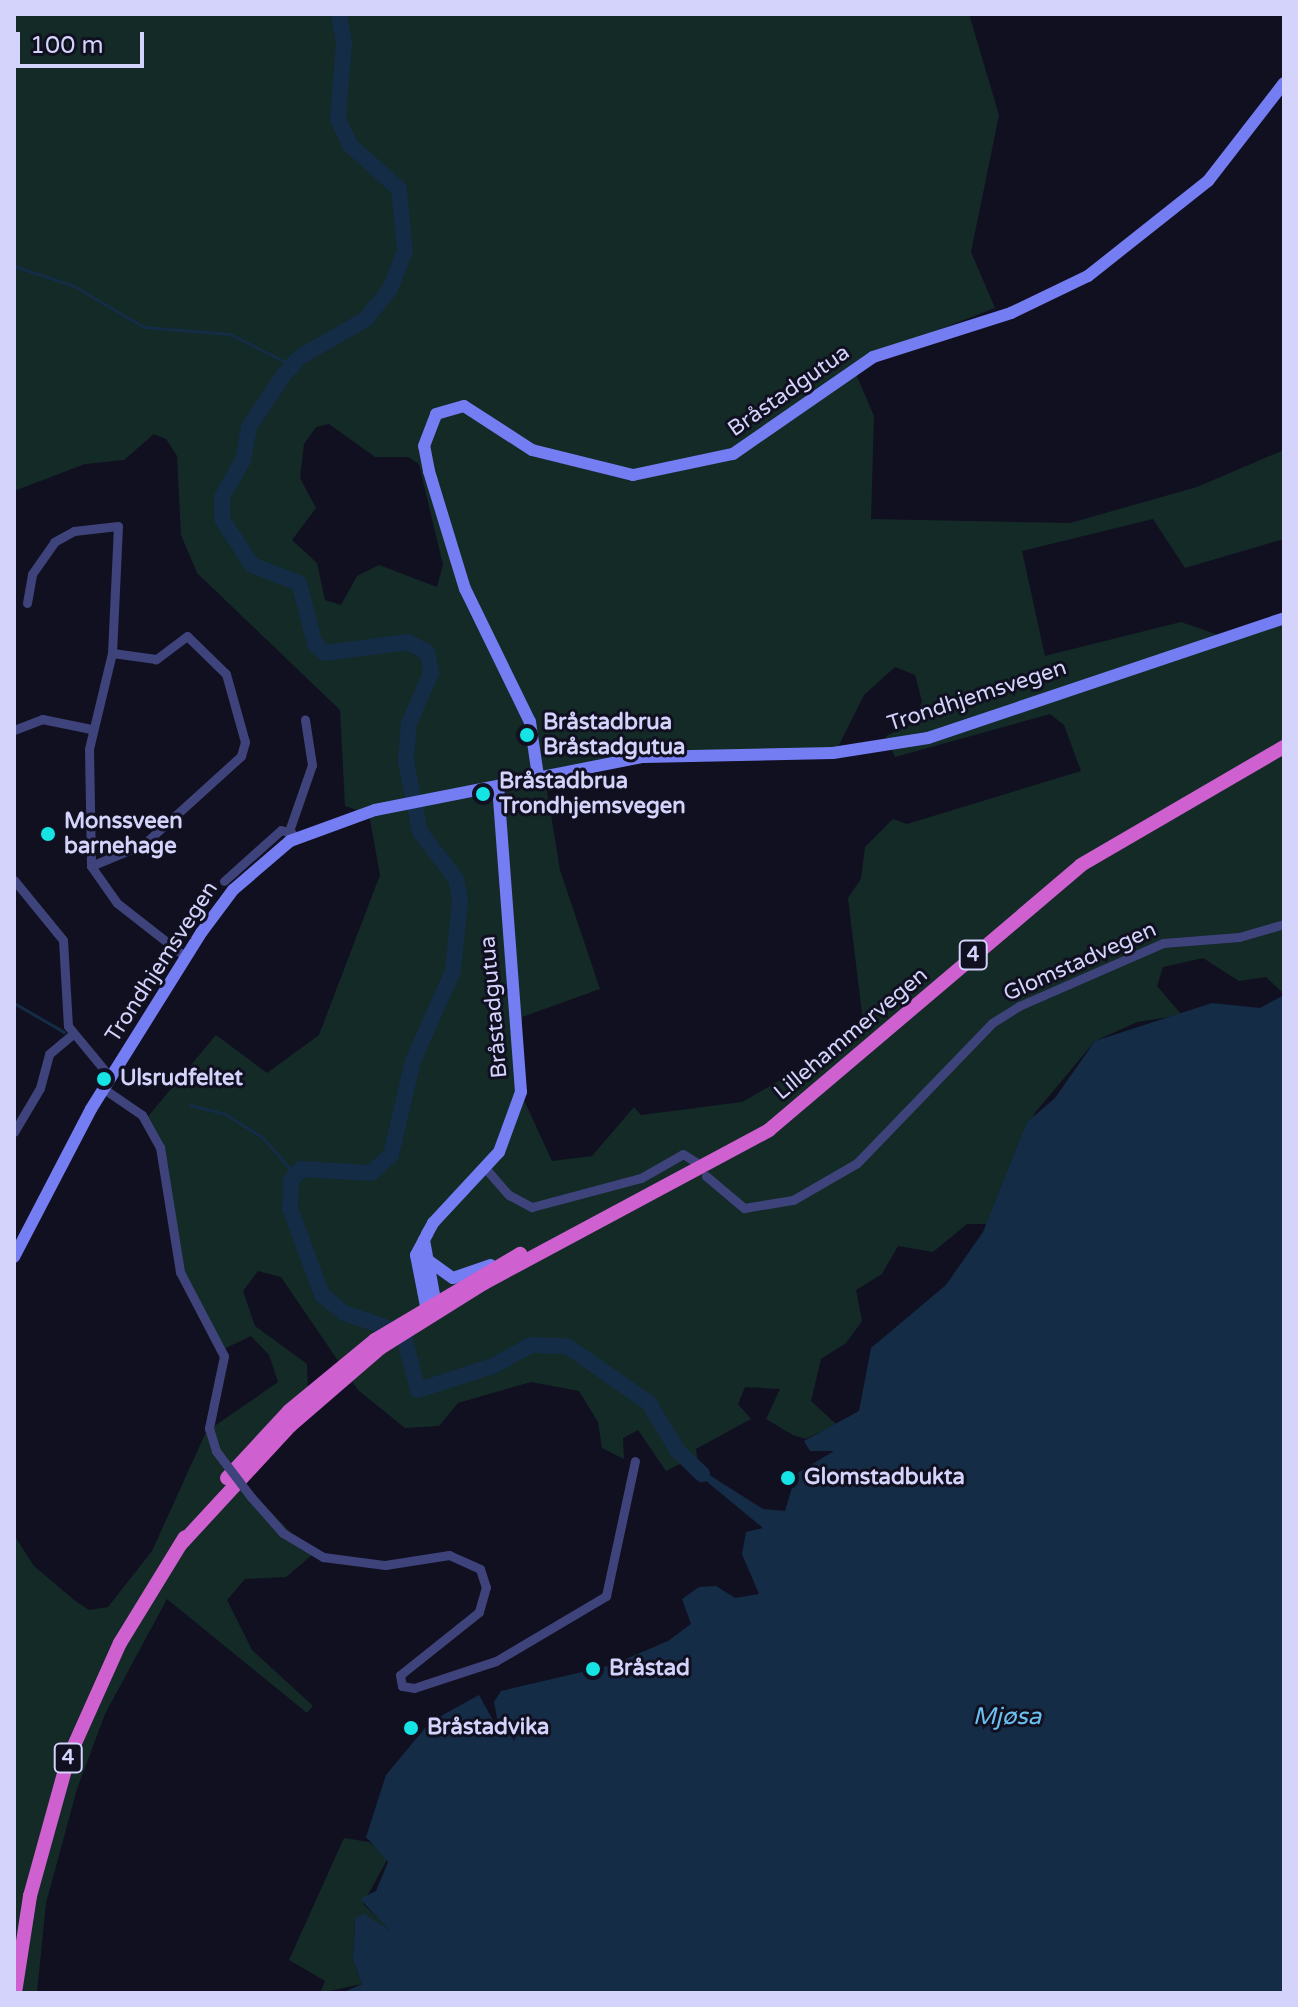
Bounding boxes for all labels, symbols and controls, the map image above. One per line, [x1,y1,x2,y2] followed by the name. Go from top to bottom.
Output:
[20,16,148,66] scale bar
[30,31,104,60] text: 100 m
[723,339,855,443] street label: Bråstadgutua
[884,655,1070,737] street label: Trondhjemsvegen
[543,709,685,760] place label: Bråstadbrua Bråstadgutua
[518,726,536,744] marker: Bråstadbrua Bråstadgutua
[499,768,686,820] place label: Bråstadbrua Trondhjemsvegen
[474,785,492,803] marker: Bråstadbrua Trondhjemsvegen
[64,808,183,860] place label: Monssveen barnehage
[39,825,57,843] marker: Monssveen barnehage
[100,877,224,1047] street label: Trondhjemsvegen
[999,916,1161,1008] street label: Glomstadvegen
[475,935,513,1079] street label: Bråstadgutua
[957,939,989,971] road number: 4
[769,962,933,1106] street label: Lillehammervegen
[120,1066,243,1092] place label: Ulsrudfeltet
[95,1070,113,1088] marker: Ulsrudfeltet
[804,1465,965,1491] place label: Glomstadbukta
[779,1469,797,1487] marker: Glomstadbukta
[609,1656,690,1682] place label: Bråstad
[584,1660,602,1678] marker: Bråstad
[973,1703,1041,1731] water label: Mjøsa
[427,1715,549,1741] place label: Bråstadvika
[402,1719,420,1737] marker: Bråstadvika
[52,1742,84,1774] road number: 4

